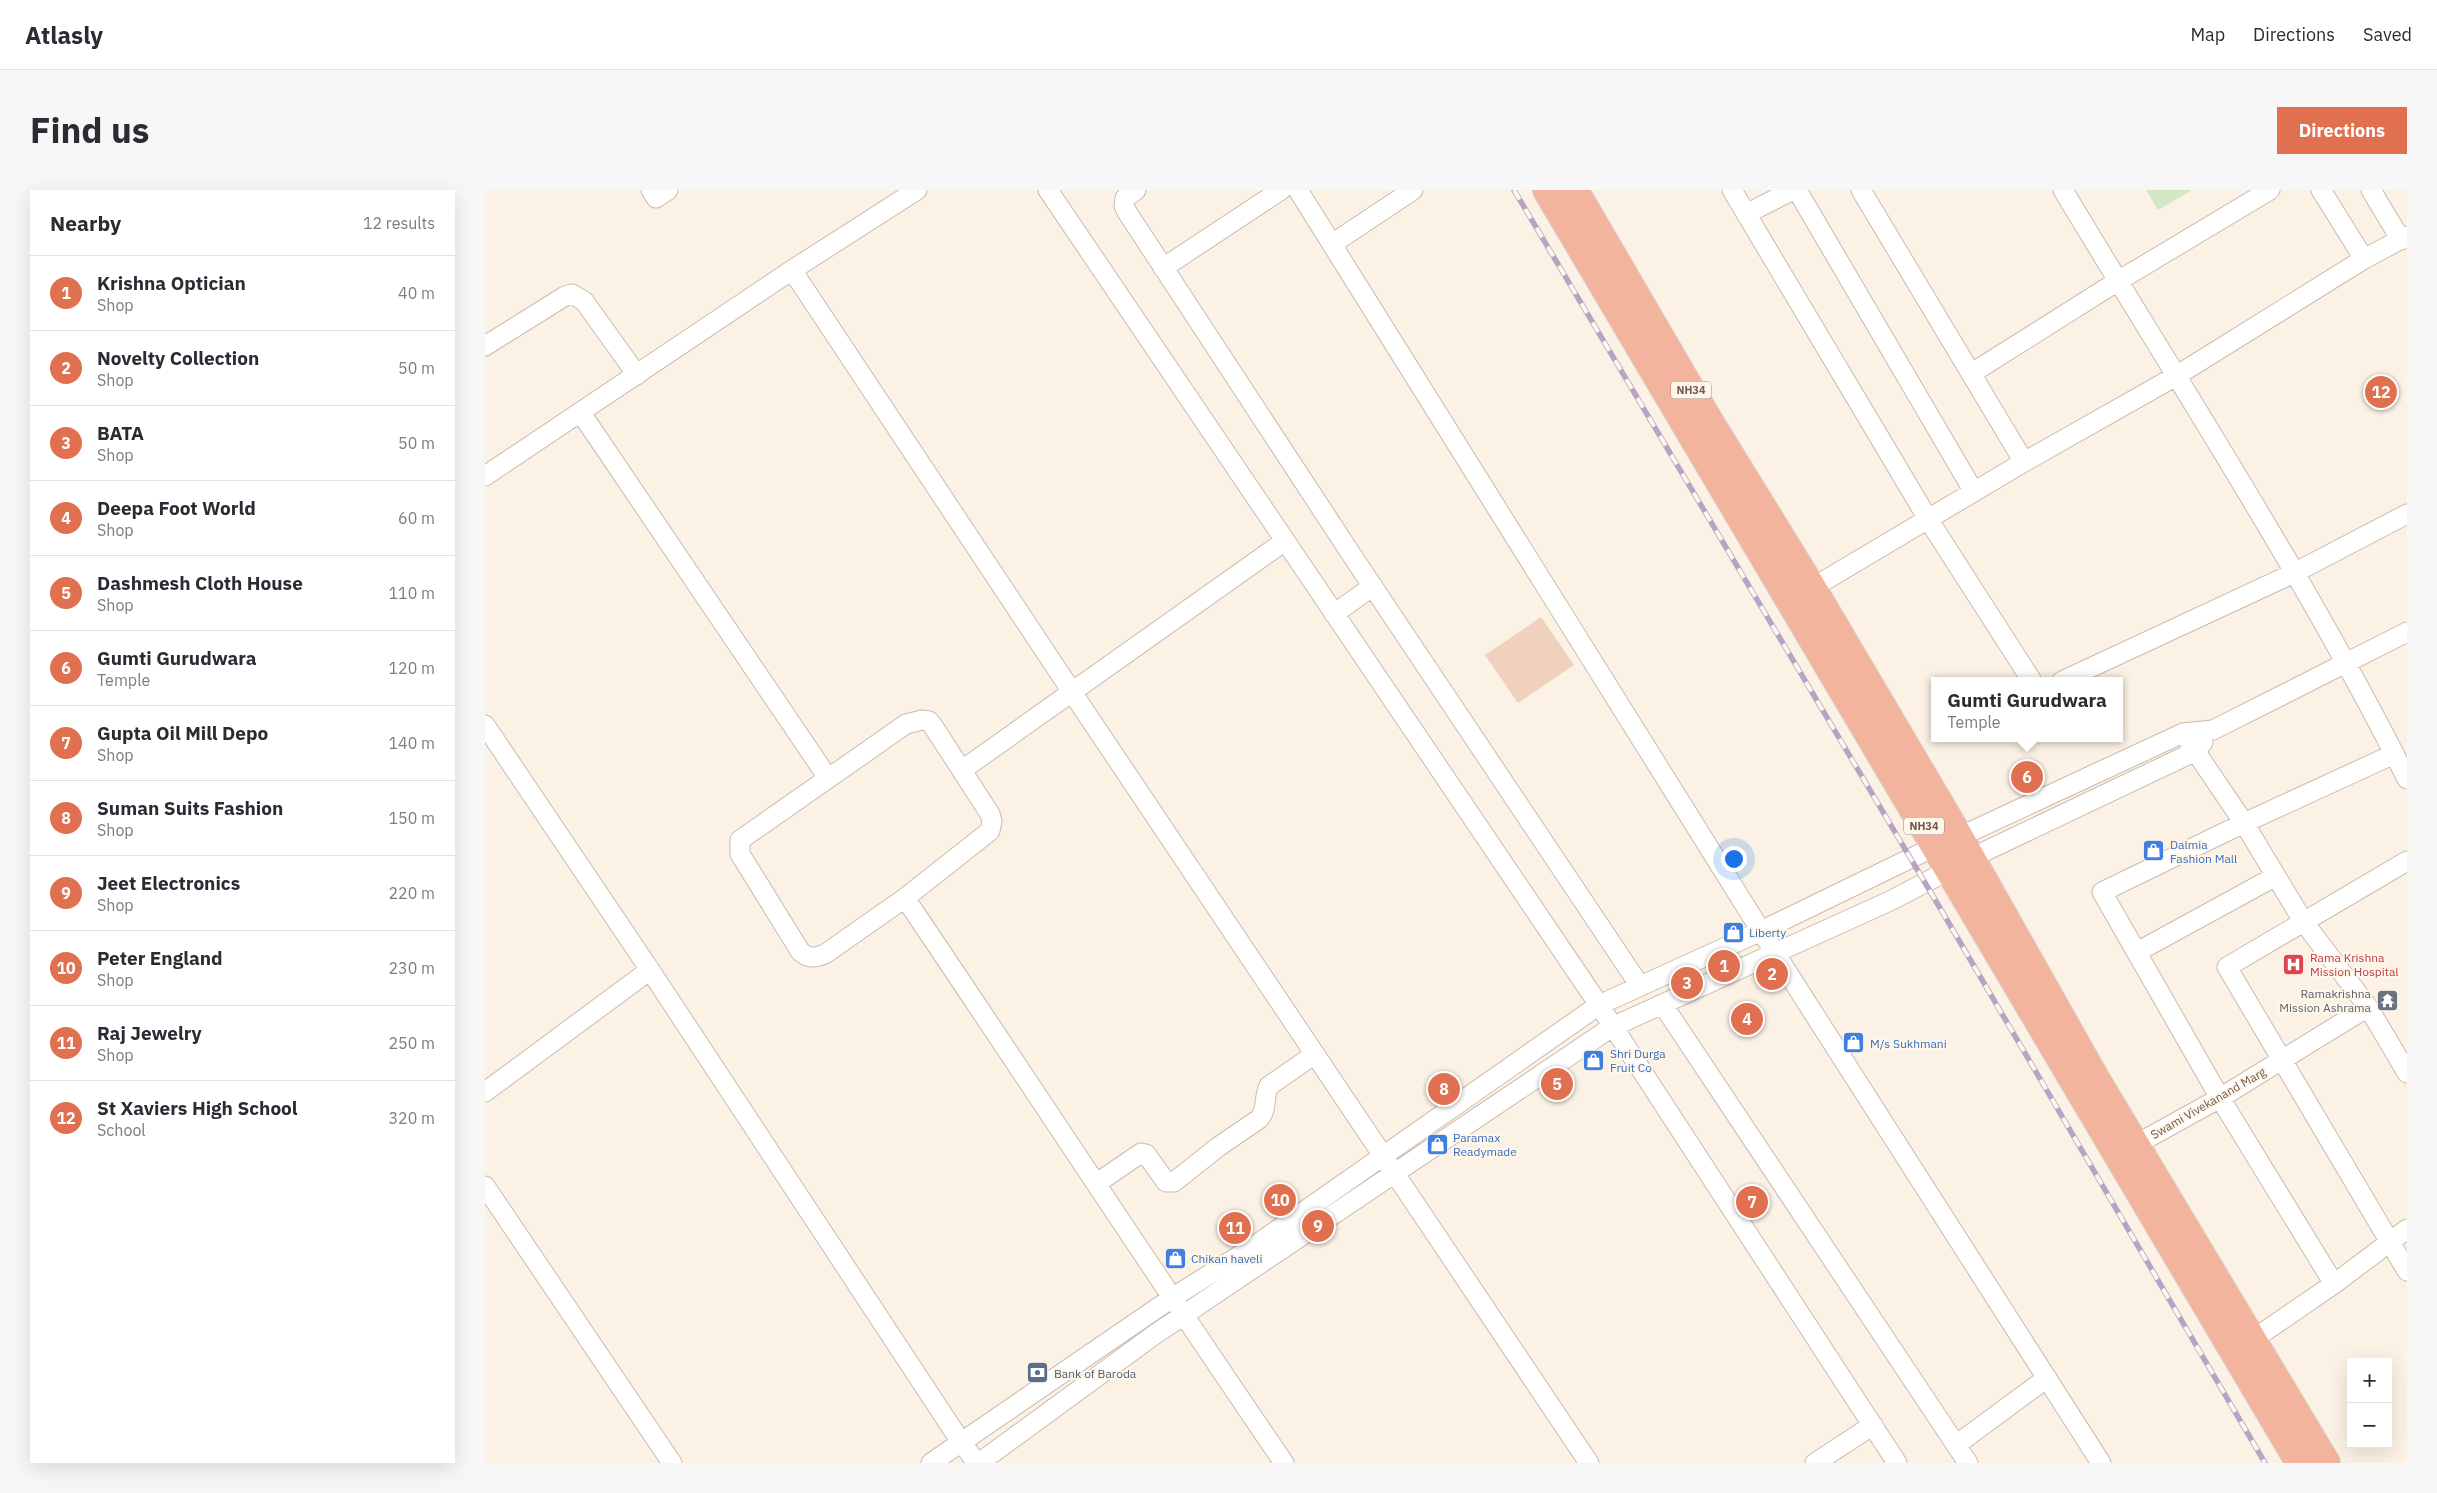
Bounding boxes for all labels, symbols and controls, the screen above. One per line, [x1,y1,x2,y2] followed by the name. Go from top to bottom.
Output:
[25,19,103,51] text: Atlasly
[2190,23,2225,46] text: Map
[2253,23,2335,46] text: Directions
[2363,23,2412,46] text: Saved
[30,107,149,153] text: Find us
[2277,107,2407,154] button: Directions
[50,209,121,237] text: Nearby
[363,213,435,233] text: 12 results
[97,271,246,295] text: Krishna Optician
[61,283,71,303] text: 1
[398,283,435,303] text: 40 m
[97,295,134,315] text: Shop
[97,346,259,370] text: Novelty Collection
[61,358,71,378] text: 2
[398,358,435,378] text: 50 m
[97,370,134,390] text: Shop
[2365,373,2397,411] pin: 12
[1671,382,1711,398] road number: NH34
[97,421,144,445] text: BATA
[61,433,71,453] text: 3
[398,433,435,453] text: 50 m
[97,445,134,465] text: Shop
[97,496,256,520] text: Deepa Foot World
[61,508,71,528] text: 4
[398,508,435,528] text: 60 m
[97,520,134,540] text: Shop
[97,571,303,595] text: Dashmesh Cloth House
[61,583,71,603] text: 5
[388,583,435,603] text: 110 m
[97,595,134,615] text: Shop
[97,646,256,670] text: Gumti Gurudwara
[61,658,71,678] text: 6
[388,658,435,678] text: 120 m
[97,670,150,690] text: Temple
[1931,677,2123,742] popup
[1947,688,2107,712] text: Gumti Gurudwara
[1947,712,2001,732] text: Temple
[97,721,268,745] text: Gupta Oil Mill Depo
[61,733,71,753] text: 7
[388,733,435,753] text: 140 m
[97,745,134,765] text: Shop
[2011,758,2043,796] pin: 6
[97,796,283,820] text: Suman Suits Fashion
[61,808,71,828] text: 8
[388,808,435,828] text: 150 m
[1904,818,1944,834] road number: NH34
[97,820,134,840] text: Shop
[2170,837,2237,866] place label: Dalmia Fashion Mall
[2142,839,2166,863] shop icon: Dalmia Fashion Mall
[1721,846,1747,872] your location
[97,871,240,895] text: Jeet Electronics
[61,883,71,903] text: 9
[388,883,435,903] text: 220 m
[97,895,134,915] text: Shop
[1721,920,1745,944] shop icon: Liberty
[1749,925,1786,940] place label: Liberty
[97,946,223,970] text: Peter England
[1708,947,1740,985] pin: 1
[2310,950,2399,979] place label: Rama Krishna Mission Hospital
[2282,952,2306,976] hospital icon: Rama Krishna Mission Hospital
[1756,955,1788,993] pin: 2
[56,958,76,978] text: 10
[388,958,435,978] text: 230 m
[1671,964,1703,1002] pin: 3
[97,970,134,990] text: Shop
[2279,986,2372,1015] place label: Ramakrishna Mission Ashrama
[2375,988,2399,1012] temple icon: Ramakrishna Mission Ashrama
[1731,1000,1763,1038] pin: 4
[97,1021,202,1045] text: Raj Jewelry
[1842,1031,1866,1055] shop icon: M/s Sukhmani
[56,1033,76,1053] text: 11
[388,1033,435,1053] text: 250 m
[1870,1036,1947,1051] place label: M/s Sukhmani
[97,1045,134,1065] text: Shop
[1610,1046,1666,1075] place label: Shri Durga Fruit Co
[1582,1048,1606,1072] shop icon: Shri Durga Fruit Co
[2148,1064,2269,1142] street label: Swami Vivekanand Marg
[1541,1065,1573,1103] pin: 5
[1428,1070,1460,1108] pin: 8
[97,1096,298,1120] text: St Xaviers High School
[56,1108,76,1128] text: 12
[388,1108,435,1128] text: 320 m
[97,1120,146,1140] text: School
[1453,1130,1517,1159] place label: Paramax Readymade
[1425,1132,1449,1156] shop icon: Paramax Readymade
[1264,1181,1296,1219] pin: 10
[1736,1183,1768,1221] pin: 7
[1302,1207,1334,1245] pin: 9
[1219,1209,1251,1247] pin: 11
[1163,1246,1187,1270] shop icon: Chikan haveli
[1191,1251,1262,1266] place label: Chikan haveli
[2347,1358,2392,1448] map controls
[2347,1358,2392,1403] button: +
[1026,1361,1050,1385] bank icon: Bank of Baroda
[1054,1366,1137,1381] place label: Bank of Baroda
[2347,1403,2392,1448] button: −

